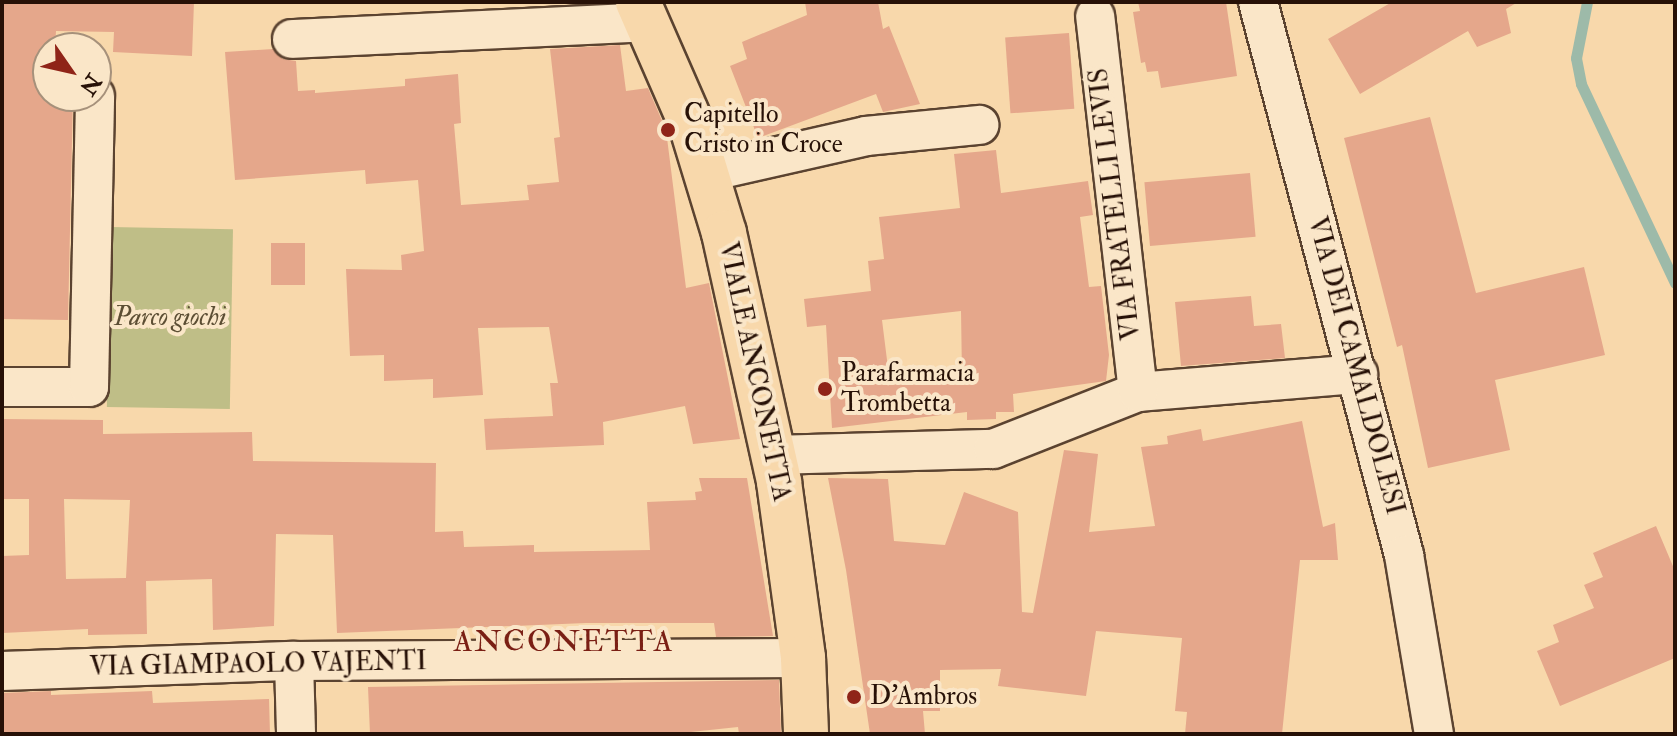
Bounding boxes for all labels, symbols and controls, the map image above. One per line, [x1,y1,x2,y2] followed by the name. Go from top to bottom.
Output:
[32,32,112,112] north arrow
[1084,66,1148,342] street label: VIA FRATELLI LEVIS
[73,68,107,100] text: N
[684,99,843,160] place label: Capitello Cristo in Croce
[659,121,677,139] marker: Capitello Cristo in Croce
[1300,214,1410,518] street label: VIA DEI CAMALDOLESI
[711,239,797,505] street label: VIALE ANCONETTA
[114,302,226,334] park label: Parco giochi
[841,358,974,420] place label: Parafarmacia Trombetta
[816,380,834,398] marker: Parafarmacia Trombetta
[453,624,675,660] district label: ANCONETTA
[89,646,427,684] street label: VIA GIAMPAOLO VAJENTI
[870,681,977,713] place label: D'Ambros
[845,688,863,706] marker: D'Ambros

